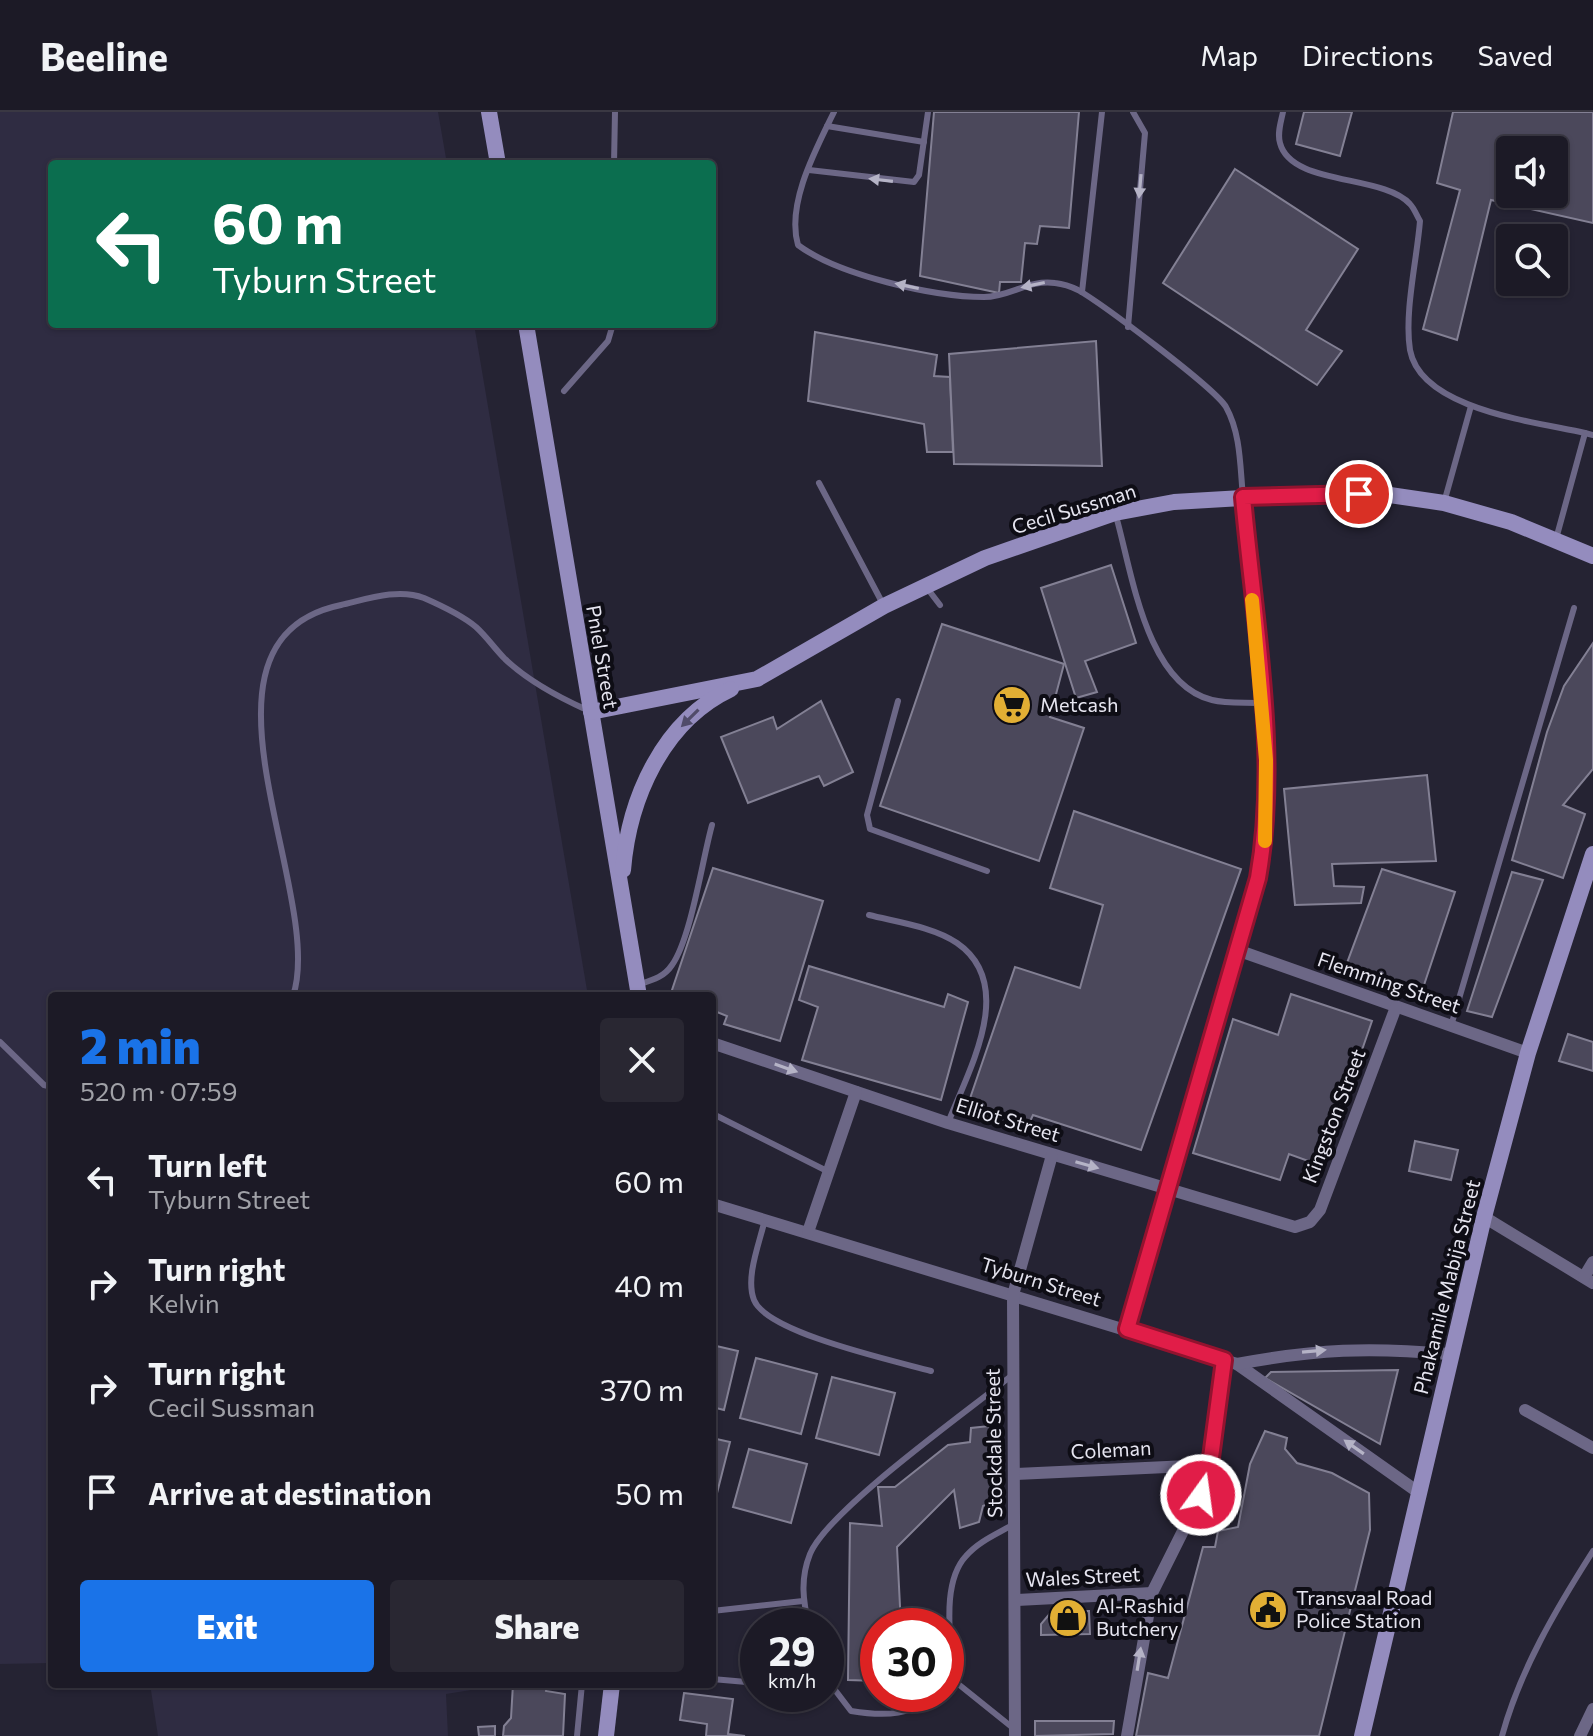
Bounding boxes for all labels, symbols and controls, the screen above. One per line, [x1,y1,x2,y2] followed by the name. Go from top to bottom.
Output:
[40,32,168,79] text: Beeline
[1200,38,1258,72] text: Map
[1302,38,1433,72] text: Directions
[1477,38,1553,72] text: Saved
[1496,136,1568,296] map controls
[1496,136,1568,208] button: sound
[868,173,893,186] one-way arrow
[1133,174,1146,199] one-way arrow
[212,187,343,256] text: 60 m
[80,192,184,296] icon: left
[1496,224,1568,296] button: search
[212,256,436,300] text: Tyburn Street
[895,279,920,292] one-way arrow
[1021,279,1046,291] one-way arrow
[1325,460,1393,528] pin
[1337,472,1381,516] icon: arrive
[1009,478,1139,538] street label: Cecil Sussman
[582,603,624,711] street label: Pniel Street
[991,684,1033,726] supermarket icon: Metcash
[1040,692,1118,716] place label: Metcash
[681,708,700,727] one-way arrow
[1315,946,1464,1018] street label: Flemming Street
[80,1015,201,1074] text: 2 min
[600,1018,684,1102] button: close
[1296,1045,1370,1186] street label: Kingston Street
[774,1063,798,1075] one-way arrow
[80,1075,237,1106] text: 520 m · 07:59
[953,1092,1063,1146] street label: Elliot Street
[148,1146,267,1183] text: Turn left
[80,1158,124,1202] icon: left
[1075,1159,1099,1172] one-way arrow
[614,1162,684,1199] text: 60 m
[1408,1177,1484,1396] street label: Phakamile Mabija Street
[148,1183,310,1214] text: Tyburn Street
[148,1250,285,1287] text: Turn right
[978,1251,1104,1311] street label: Tyburn Street
[80,1262,124,1306] icon: right
[615,1266,684,1303] text: 40 m
[148,1287,220,1318] text: Kelvin
[1302,1344,1327,1357] one-way arrow
[148,1354,285,1391] text: Turn right
[80,1366,124,1410] icon: right
[980,1368,1006,1518] street label: Stockdale Street
[600,1370,684,1407] text: 370 m
[148,1391,315,1422] text: Cecil Sussman
[1070,1435,1152,1463] street label: Coleman
[1344,1440,1365,1455] one-way arrow
[1159,1453,1243,1537] position arrow
[80,1470,124,1514] icon: arrive
[148,1474,432,1511] text: Arrive at destination
[615,1474,684,1511] text: 50 m
[1025,1561,1141,1591] street label: Wales Street
[80,1580,374,1672] button: Exit
[390,1580,684,1672] button: Share
[1296,1585,1432,1632] place label: Transvaal Road Police Station
[1247,1589,1289,1631] public building icon: Transvaal Road Police Station
[1096,1593,1184,1640] place label: Al-Rashid Butchery
[1047,1597,1089,1639] shop icon: Al-Rashid Butchery
[860,1608,964,1712] speed limit sign: 30
[768,1625,816,1674] text: 29
[1133,1646,1146,1671] one-way arrow
[768,1668,816,1692] text: km/h

